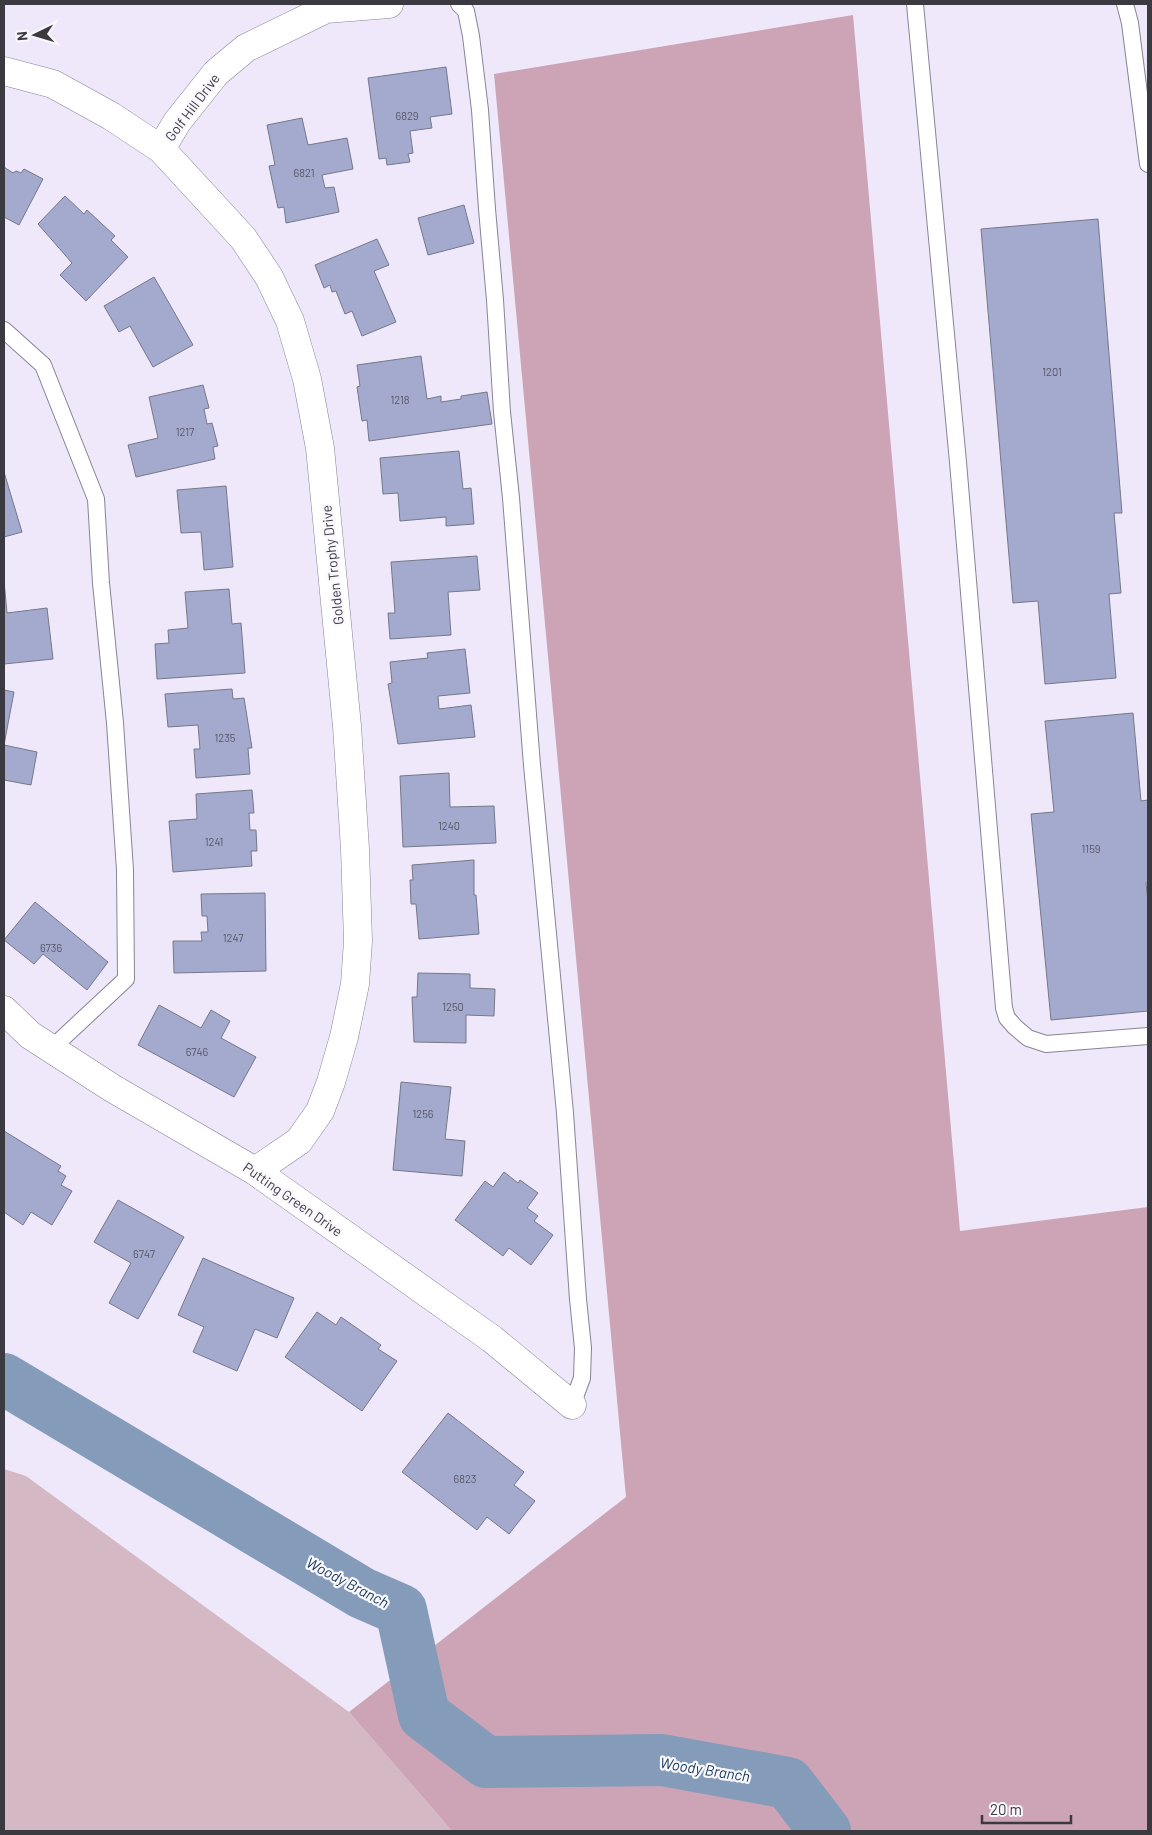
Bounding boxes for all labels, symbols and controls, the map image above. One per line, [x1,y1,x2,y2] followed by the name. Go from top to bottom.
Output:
[10,10,60,60] north arrow
[13,31,30,42] text: N
[161,70,223,144] street label: Golf Hill Drive
[395,109,419,122] house number: 6829
[294,166,315,179] house number: 6821
[1042,365,1062,378] house number: 1201
[390,393,410,406] house number: 1218
[176,425,194,438] house number: 1217
[317,504,347,626] street label: Golden Trophy Drive
[215,731,236,744] house number: 1235
[438,819,460,832] house number: 1240
[205,835,223,848] house number: 1241
[1081,842,1101,855] house number: 1159
[223,931,243,944] house number: 1247
[40,941,62,954] house number: 6736
[442,1000,464,1013] house number: 1250
[186,1045,209,1058] house number: 6746
[412,1107,434,1120] house number: 1256
[240,1158,346,1240] street label: Putting Green Drive
[133,1247,155,1260] house number: 6747
[454,1472,476,1485] house number: 6823
[304,1553,392,1611] water label: Woody Branch
[659,1753,751,1785] water label: Woody Branch
[982,1792,1071,1824] scale bar
[990,1800,1022,1818] text: 20 m

